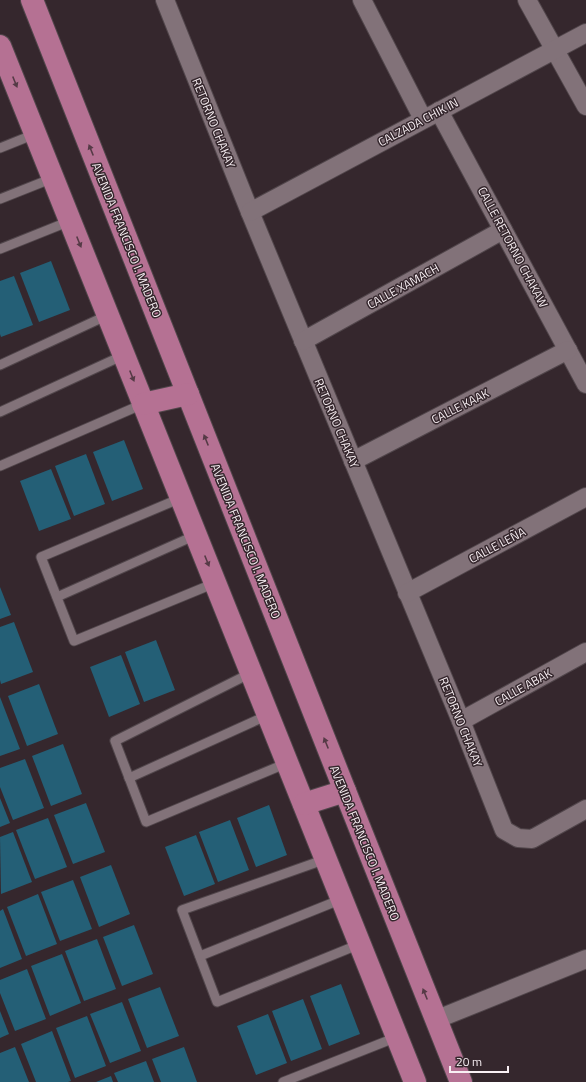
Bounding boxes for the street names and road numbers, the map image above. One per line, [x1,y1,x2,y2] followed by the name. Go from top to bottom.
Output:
[187,75,241,171] street label: RETORNO CHAKAY
[374,93,462,151] street label: CALZADA CHIK IN
[87,160,167,320] street label: AVENIDA FRANCISCO I. MADERO
[473,183,553,311] street label: CALLE RETORNO CHAKAW
[363,258,443,314] street label: CALLE XAMACH
[310,375,365,471] street label: RETORNO CHAKAY
[428,383,492,429] street label: CALLE KAAK
[206,461,286,621] street label: AVENIDA FRANCISCO I. MADERO
[465,522,529,568] street label: CALLE LEÑA
[491,663,555,711] street label: CALLE ABAK
[434,674,488,770] street label: RETORNO CHAKAY
[325,763,405,923] street label: AVENIDA FRANCISCO I. MADERO

